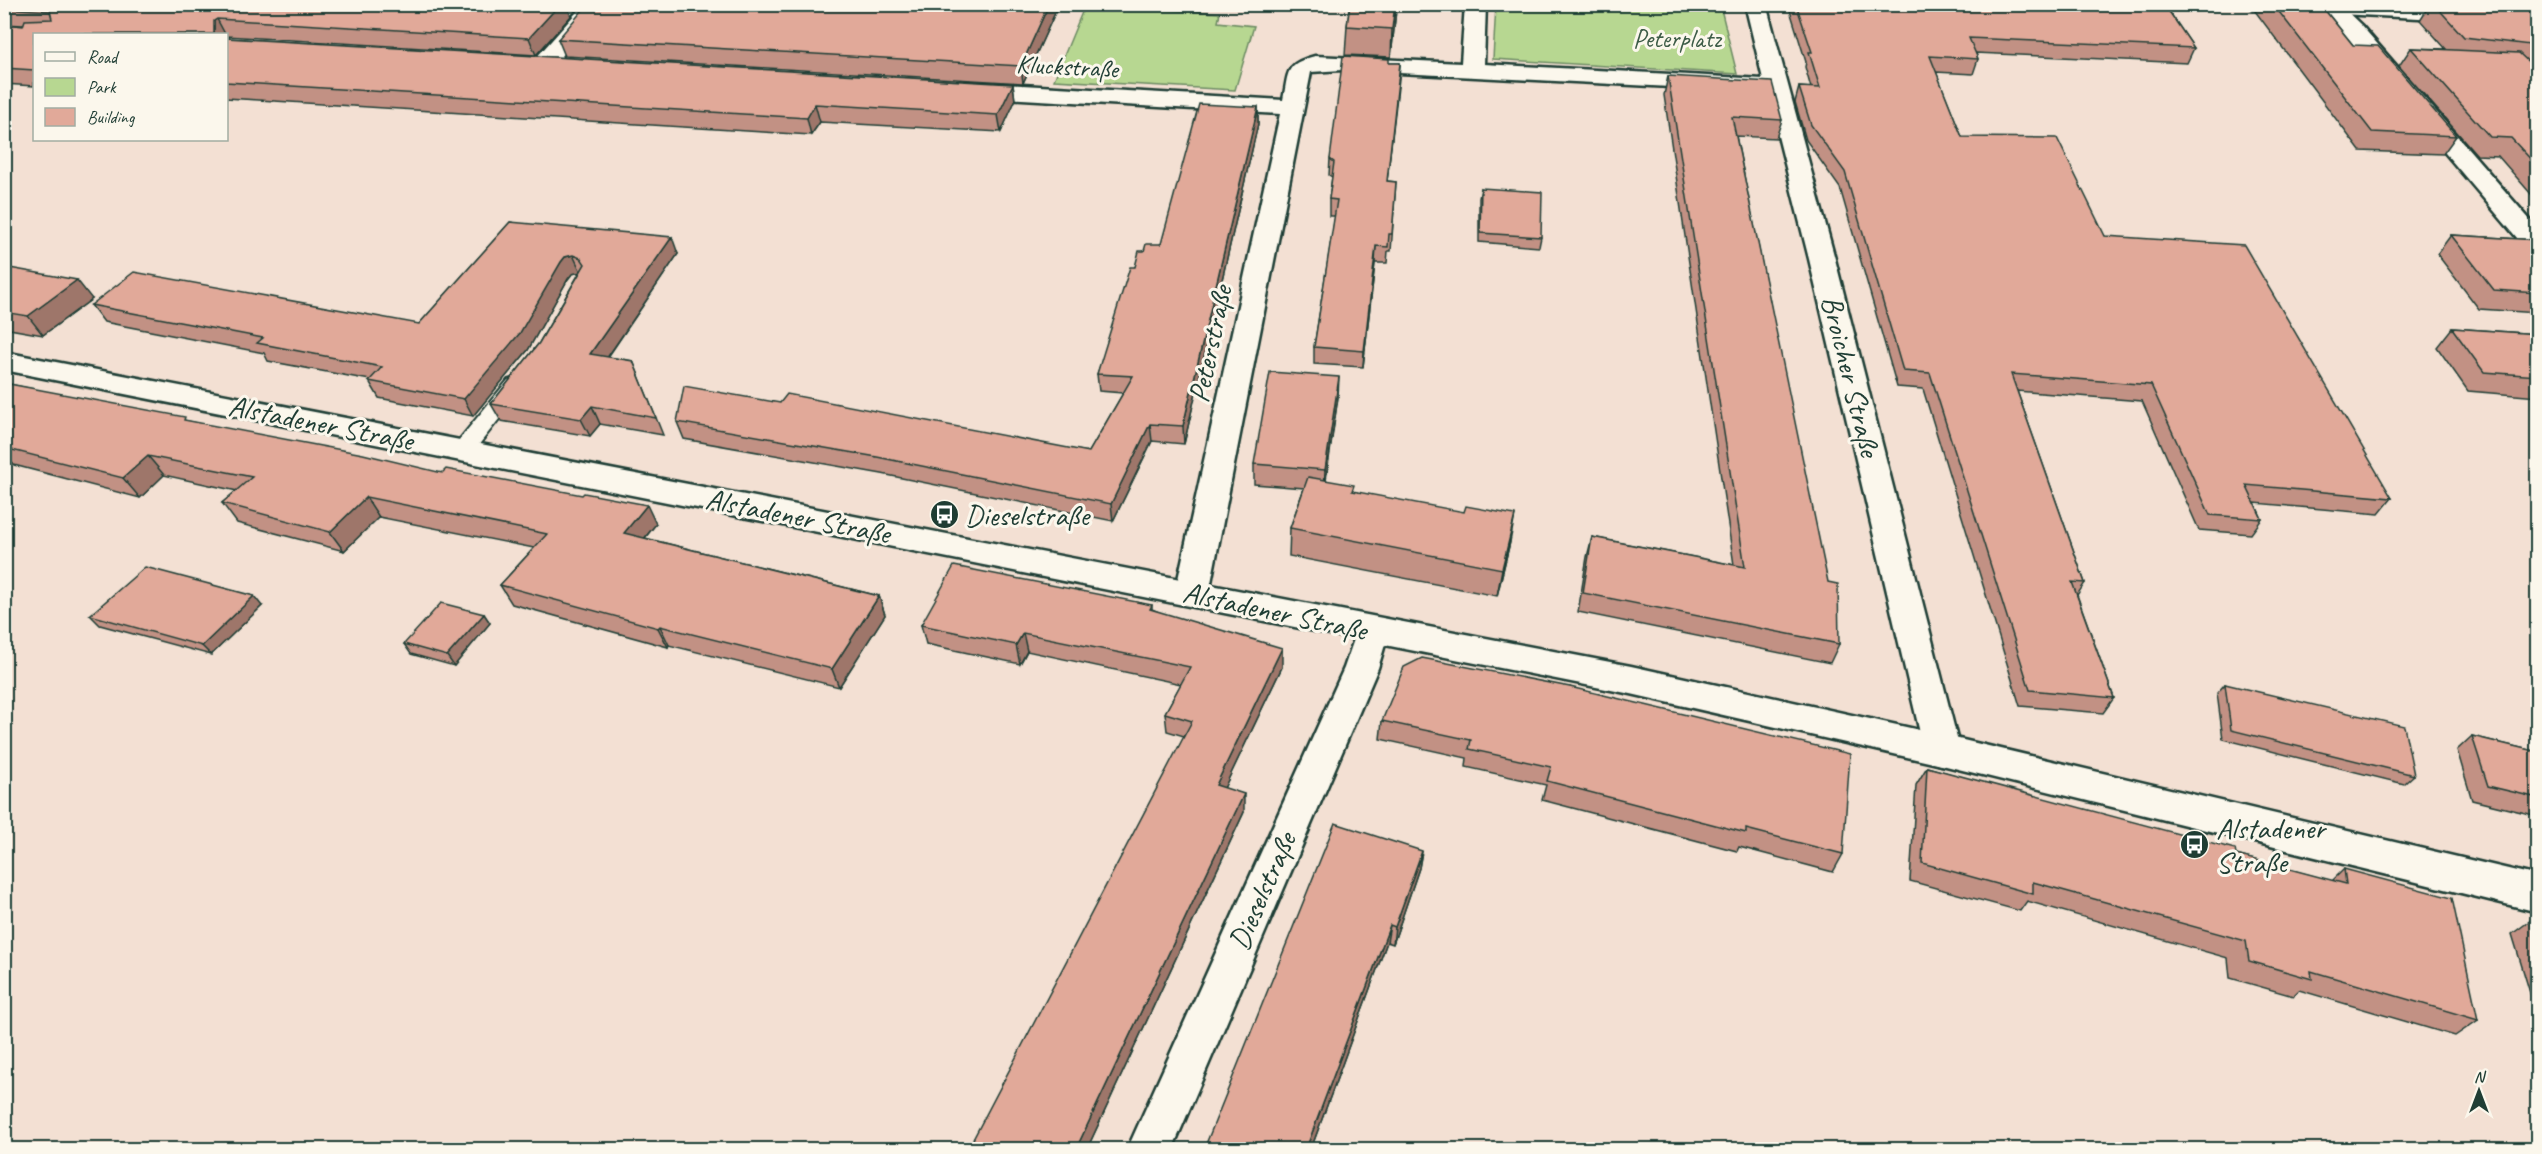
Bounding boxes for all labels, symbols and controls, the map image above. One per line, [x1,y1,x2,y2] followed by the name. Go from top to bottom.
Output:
[1633,22,1723,55] park label: Peterplatz
[33,33,228,141] legend
[87,46,120,68] text: Road
[1015,47,1121,86] street label: Kluckstraße
[87,76,117,98] text: Park
[87,106,136,128] text: Building
[1179,280,1241,406] street label: Peterstraße
[1813,292,1890,463] street label: Broicher Straße
[226,387,419,460] street label: Alstadener Straße
[703,480,896,553] street label: Alstadener Straße
[965,496,1091,534] place label: Dieselstraße
[928,499,960,531] bus stop icon: Dieselstraße
[1180,573,1373,649] street label: Alstadener Straße
[2216,809,2327,881] place label: Alstadener Straße
[1219,825,1305,955] street label: Dieselstraße
[2179,829,2211,861] bus stop icon: Alstadener Straße
[2449,1061,2509,1121] north arrow
[2474,1067,2487,1087] text: N

